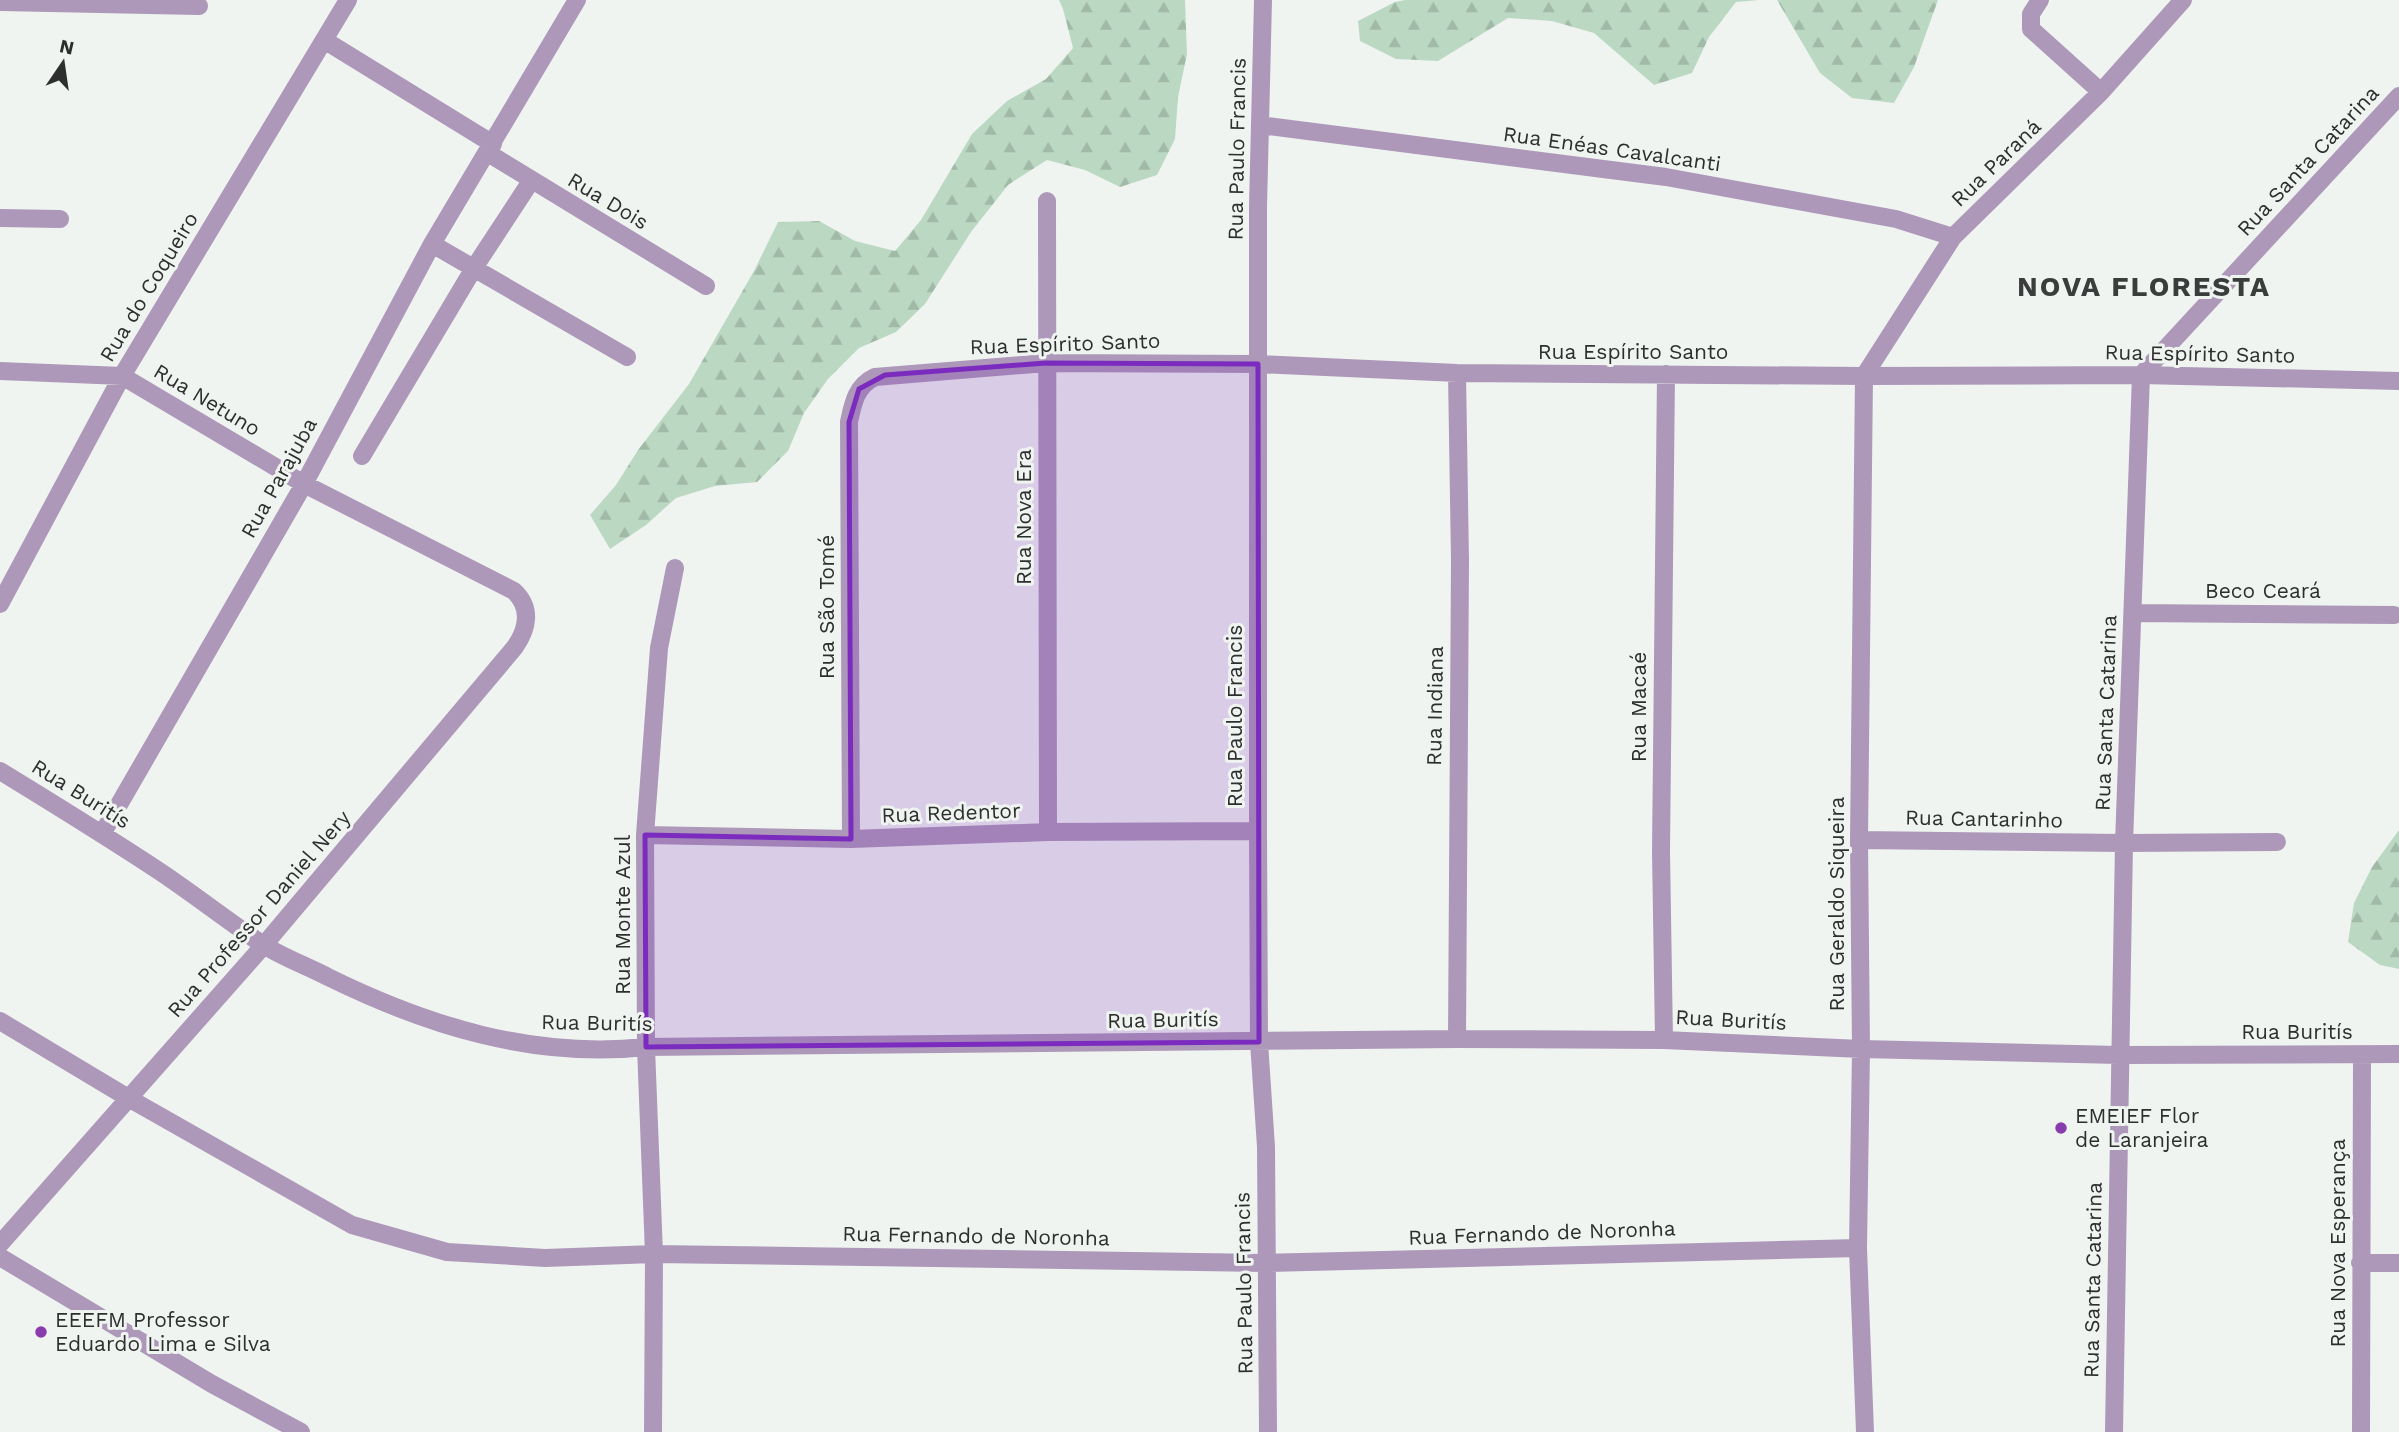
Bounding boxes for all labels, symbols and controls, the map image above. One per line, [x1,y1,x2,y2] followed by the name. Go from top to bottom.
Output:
[28,28,98,98] north arrow
[57,34,76,60] text: N
[1222,57,1251,241] street label: Rua Paulo Francis
[2232,80,2384,241] street label: Rua Santa Catarina
[1946,114,2046,212] street label: Rua Paraná
[1502,121,1723,176] street label: Rua Enéas Cavalcanti
[563,167,653,234] street label: Rua Dois
[94,208,203,366] street label: Rua do Coqueiro
[2017,270,2271,303] district label: NOVA FLORESTA
[969,328,1161,359] street label: Rua Espírito Santo
[1538,339,1728,364] street label: Rua Espírito Santo
[2105,339,2296,368] street label: Rua Espírito Santo
[150,358,265,441] street label: Rua Netuno
[235,413,322,542] street label: Rua Parajuba
[1011,449,1036,585] street label: Rua Nova Era
[814,535,839,679] street label: Rua São Tomé
[2205,578,2321,603] street label: Beco Ceará
[2090,614,2121,811] street label: Rua Santa Catarina
[1222,625,1247,807] street label: Rua Paulo Francis
[1421,646,1448,766] street label: Rua Indiana
[1626,652,1651,762] street label: Rua Macaé
[27,753,135,834] street label: Rua Buritís
[1824,796,1849,1012] street label: Rua Geraldo Siqueira
[881,798,1021,827] street label: Rua Redentor
[162,805,355,1022] street label: Rua Professor Daniel Nery
[1905,805,2063,832] street label: Rua Cantarinho
[610,834,635,995] street label: Rua Monte Azul
[1675,1004,1787,1035] street label: Rua Buritís
[1107,1006,1219,1033] street label: Rua Buritís
[541,1009,653,1036] street label: Rua Buritís
[2241,1019,2353,1044] street label: Rua Buritís
[2075,1103,2209,1152] place label: EMEIEF Flor de Laranjeira
[2053,1120,2069,1136] marker: EMEIEF Flor de Laranjeira
[2325,1138,2350,1347] street label: Rua Nova Esperança
[2078,1182,2107,1378] street label: Rua Santa Catarina
[1229,1191,1258,1375] street label: Rua Paulo Francis
[1408,1215,1676,1250] street label: Rua Fernando de Noronha
[842,1221,1110,1250] street label: Rua Fernando de Noronha
[55,1307,271,1356] place label: EEEFM Professor Eduardo Lima e Silva
[33,1324,49,1340] marker: EEEFM Professor Eduardo Lima e Silva

